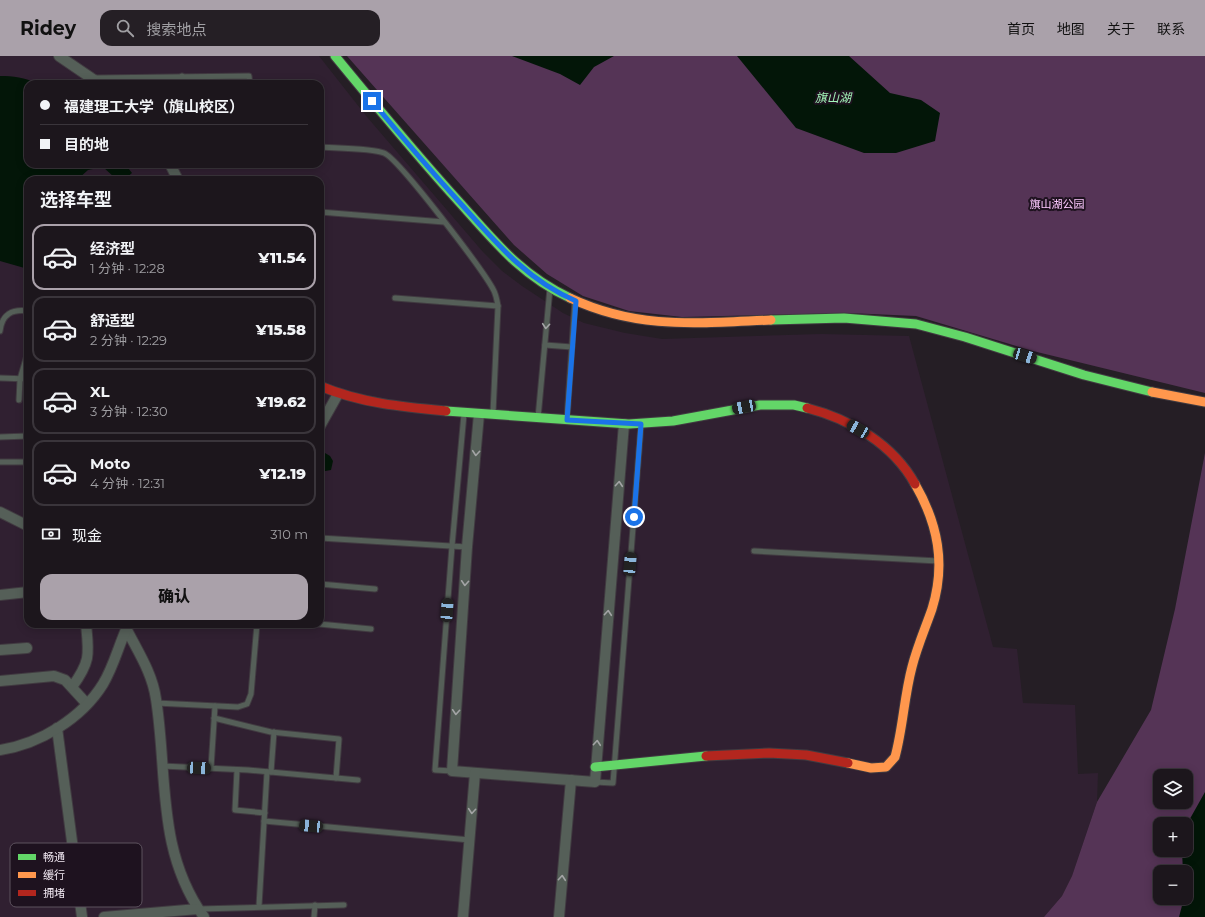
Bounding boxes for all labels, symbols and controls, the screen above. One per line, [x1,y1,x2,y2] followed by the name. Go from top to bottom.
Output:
[100,10,380,46] search box
[20,17,76,40] text: Ridey
[114,17,136,39] icon: search
[146,20,206,39] text: 搜索地点
[1007,20,1035,38] text: 首页
[1057,20,1085,38] text: 地图
[1107,20,1135,38] text: 关于
[1157,20,1185,38] text: 联系
[815,90,853,105] water label: 旗山湖
[363,92,381,110] route end
[64,97,244,116] text: 福建理工大学（旗山校区）
[64,135,109,154] text: 目的地
[40,189,112,211] text: 选择车型
[1030,197,1085,211] park label: 旗山湖公园
[42,239,78,275] icon: car
[90,239,135,258] text: 经济型
[258,248,306,267] text: ¥11.54
[90,260,165,276] text: 1 分钟 · 12:28
[42,311,78,347] icon: car
[90,311,135,330] text: 舒适型
[256,320,306,339] text: ¥15.58
[542,323,551,329] one-way arrow
[90,332,167,348] text: 2 分钟 · 12:29
[1012,347,1038,365] car
[90,382,109,401] text: XL
[42,383,78,419] icon: car
[256,392,306,411] text: ¥19.62
[731,399,757,415] car
[90,403,168,419] text: 3 分钟 · 12:30
[845,418,871,440] car
[471,450,480,456] one-way arrow
[90,454,130,473] text: Moto
[42,455,78,491] icon: car
[259,464,306,483] text: ¥12.19
[90,475,165,491] text: 4 分钟 · 12:31
[614,481,623,487] one-way arrow
[625,508,643,526] route start
[40,523,62,545] icon: cash
[72,526,102,545] text: 现金
[270,526,308,542] text: 310 m
[623,552,637,576] car
[40,574,308,620] button: 确认
[461,580,470,586] one-way arrow
[440,598,454,622] car
[603,610,612,616] one-way arrow
[452,709,461,715] one-way arrow
[593,740,602,746] one-way arrow
[187,761,211,775] car
[1153,769,1193,905] map controls
[1153,769,1193,809] button: layers
[467,808,476,814] one-way arrow
[1153,817,1193,857] button: +
[299,819,323,833] car
[10,843,142,907] legend
[43,850,65,864] text: 畅通
[1153,865,1193,905] button: −
[43,868,65,882] text: 缓行
[557,875,566,881] one-way arrow
[43,886,65,900] text: 拥堵

